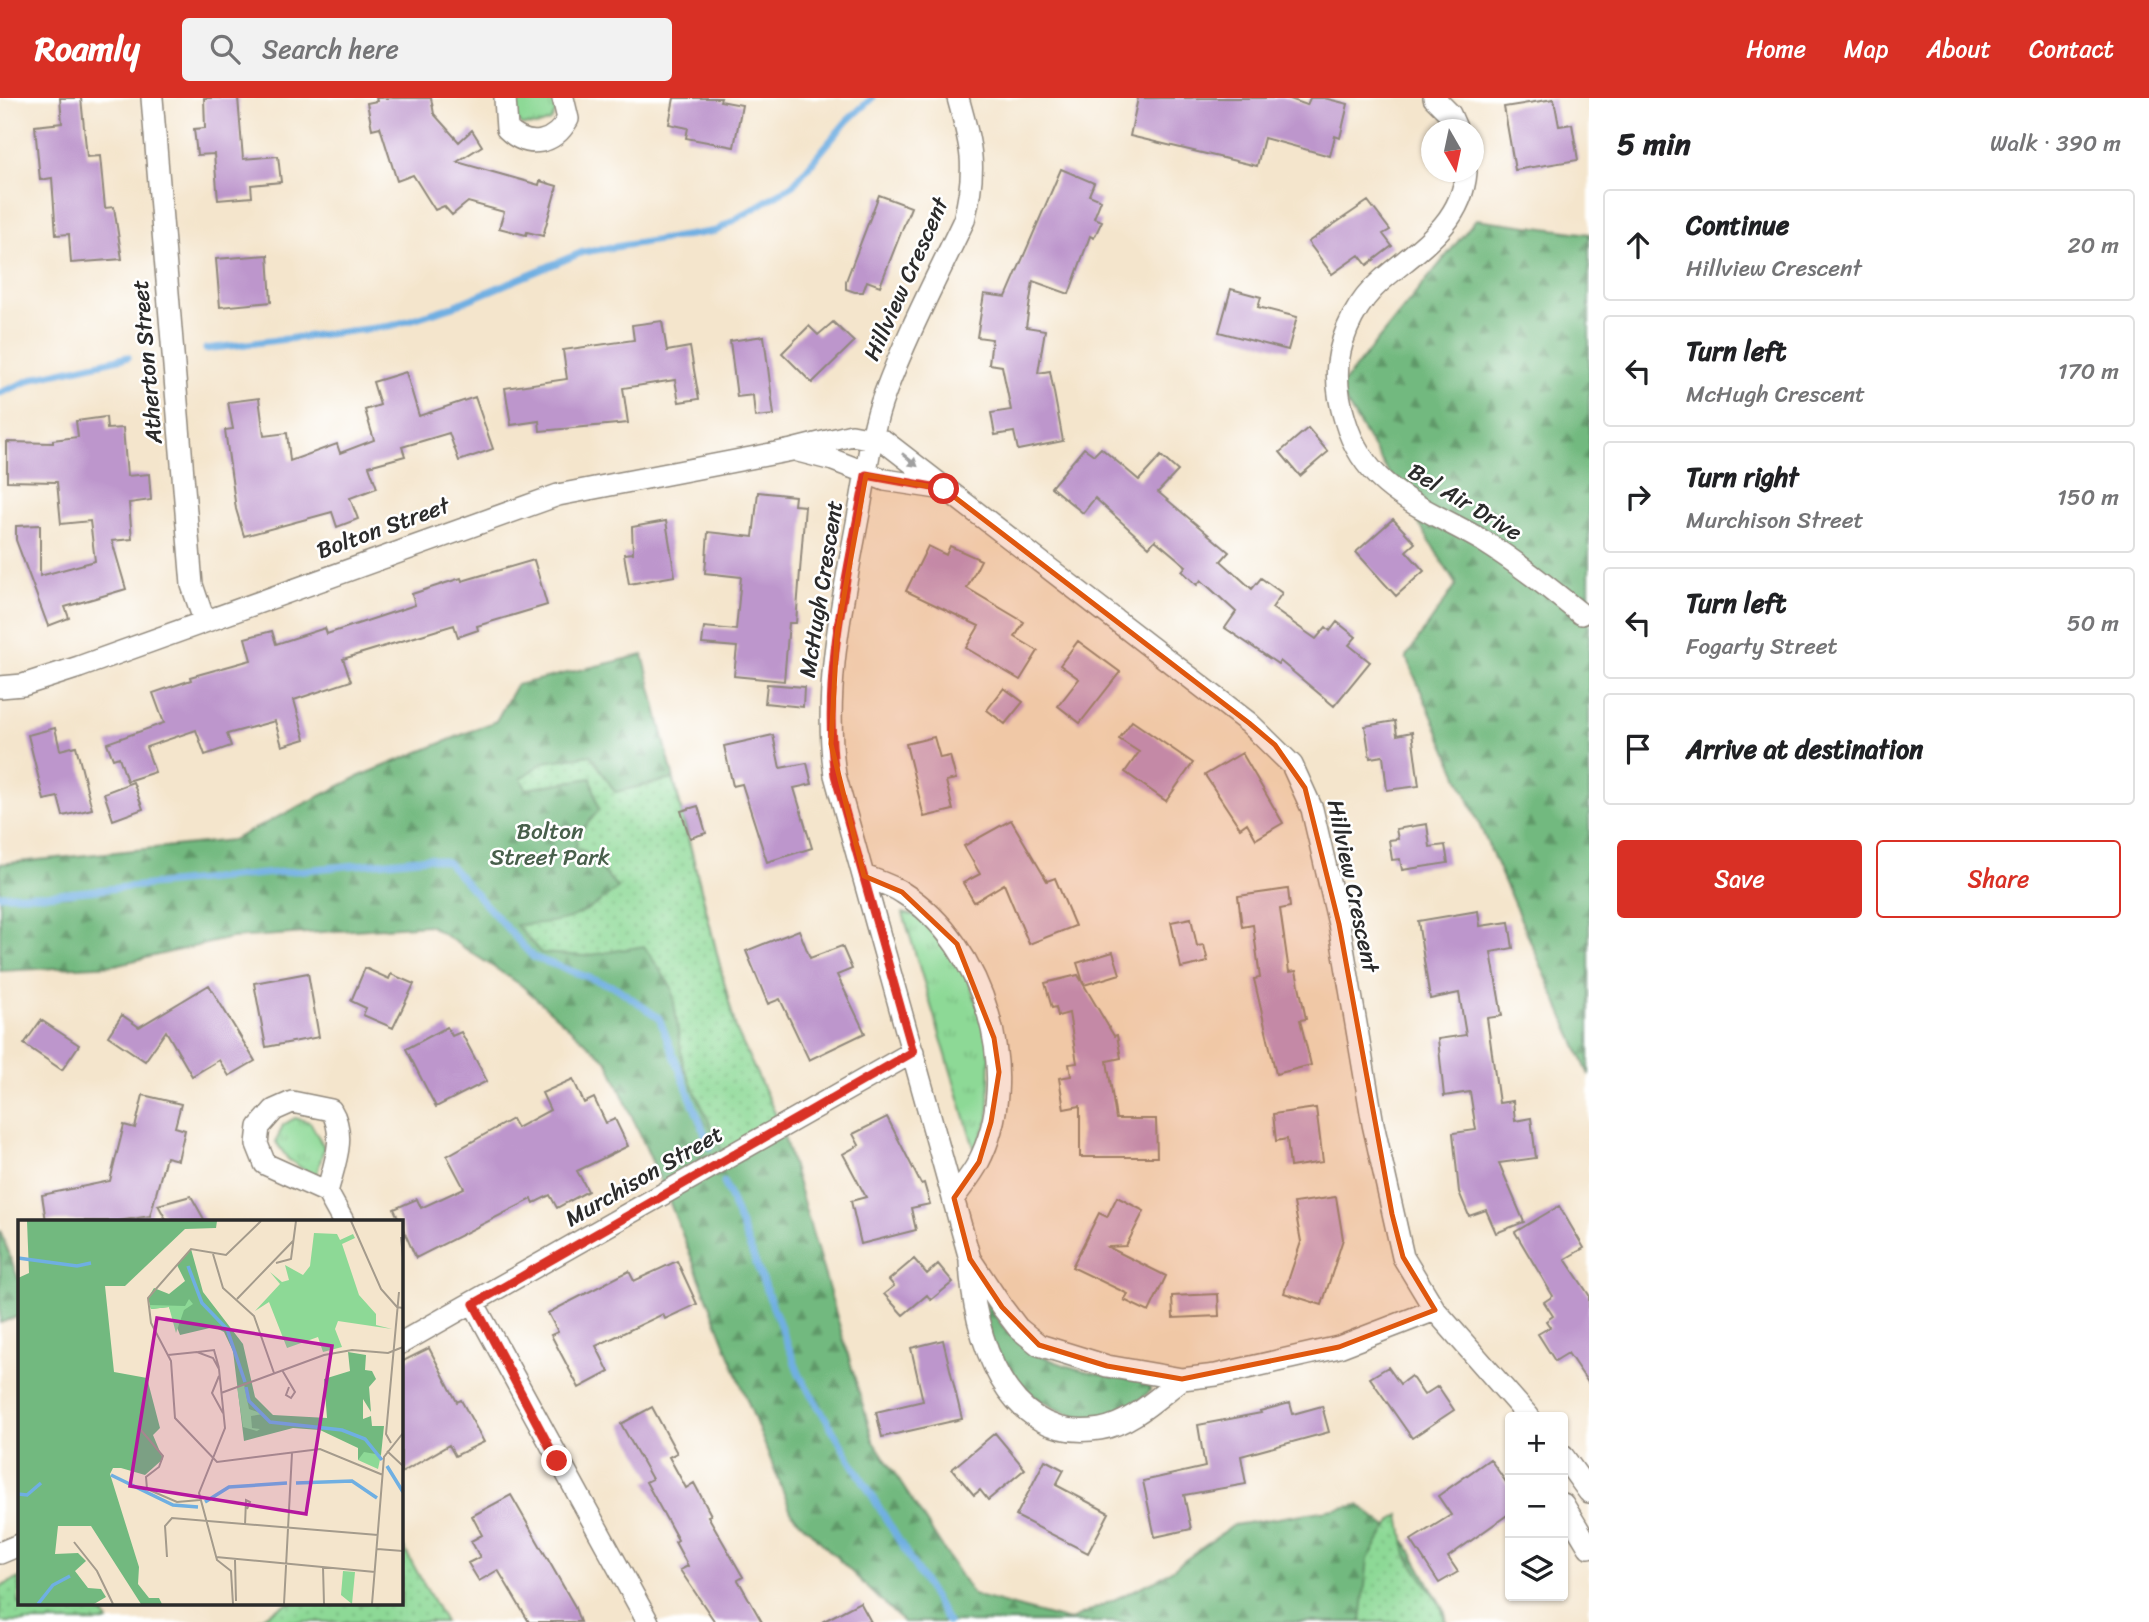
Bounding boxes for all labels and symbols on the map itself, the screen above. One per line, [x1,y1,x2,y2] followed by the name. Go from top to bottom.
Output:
[1421,119,1484,182] north arrow
[852,189,961,368] street label: Hillview Crescent
[119,278,175,447] street label: Atherton Street
[902,452,919,467] one-way arrow
[1400,452,1530,553] street label: Bel Air Drive
[928,473,959,504] route start
[311,484,457,571] street label: Bolton Street
[787,497,855,681] street label: McHugh Crescent
[1315,796,1392,978] street label: Hillview Crescent
[490,811,610,878] park label: Bolton Street Park
[557,1114,731,1238] street label: Murchison Street
[18,1220,402,1604] inset map
[541,1445,572,1476] route end

